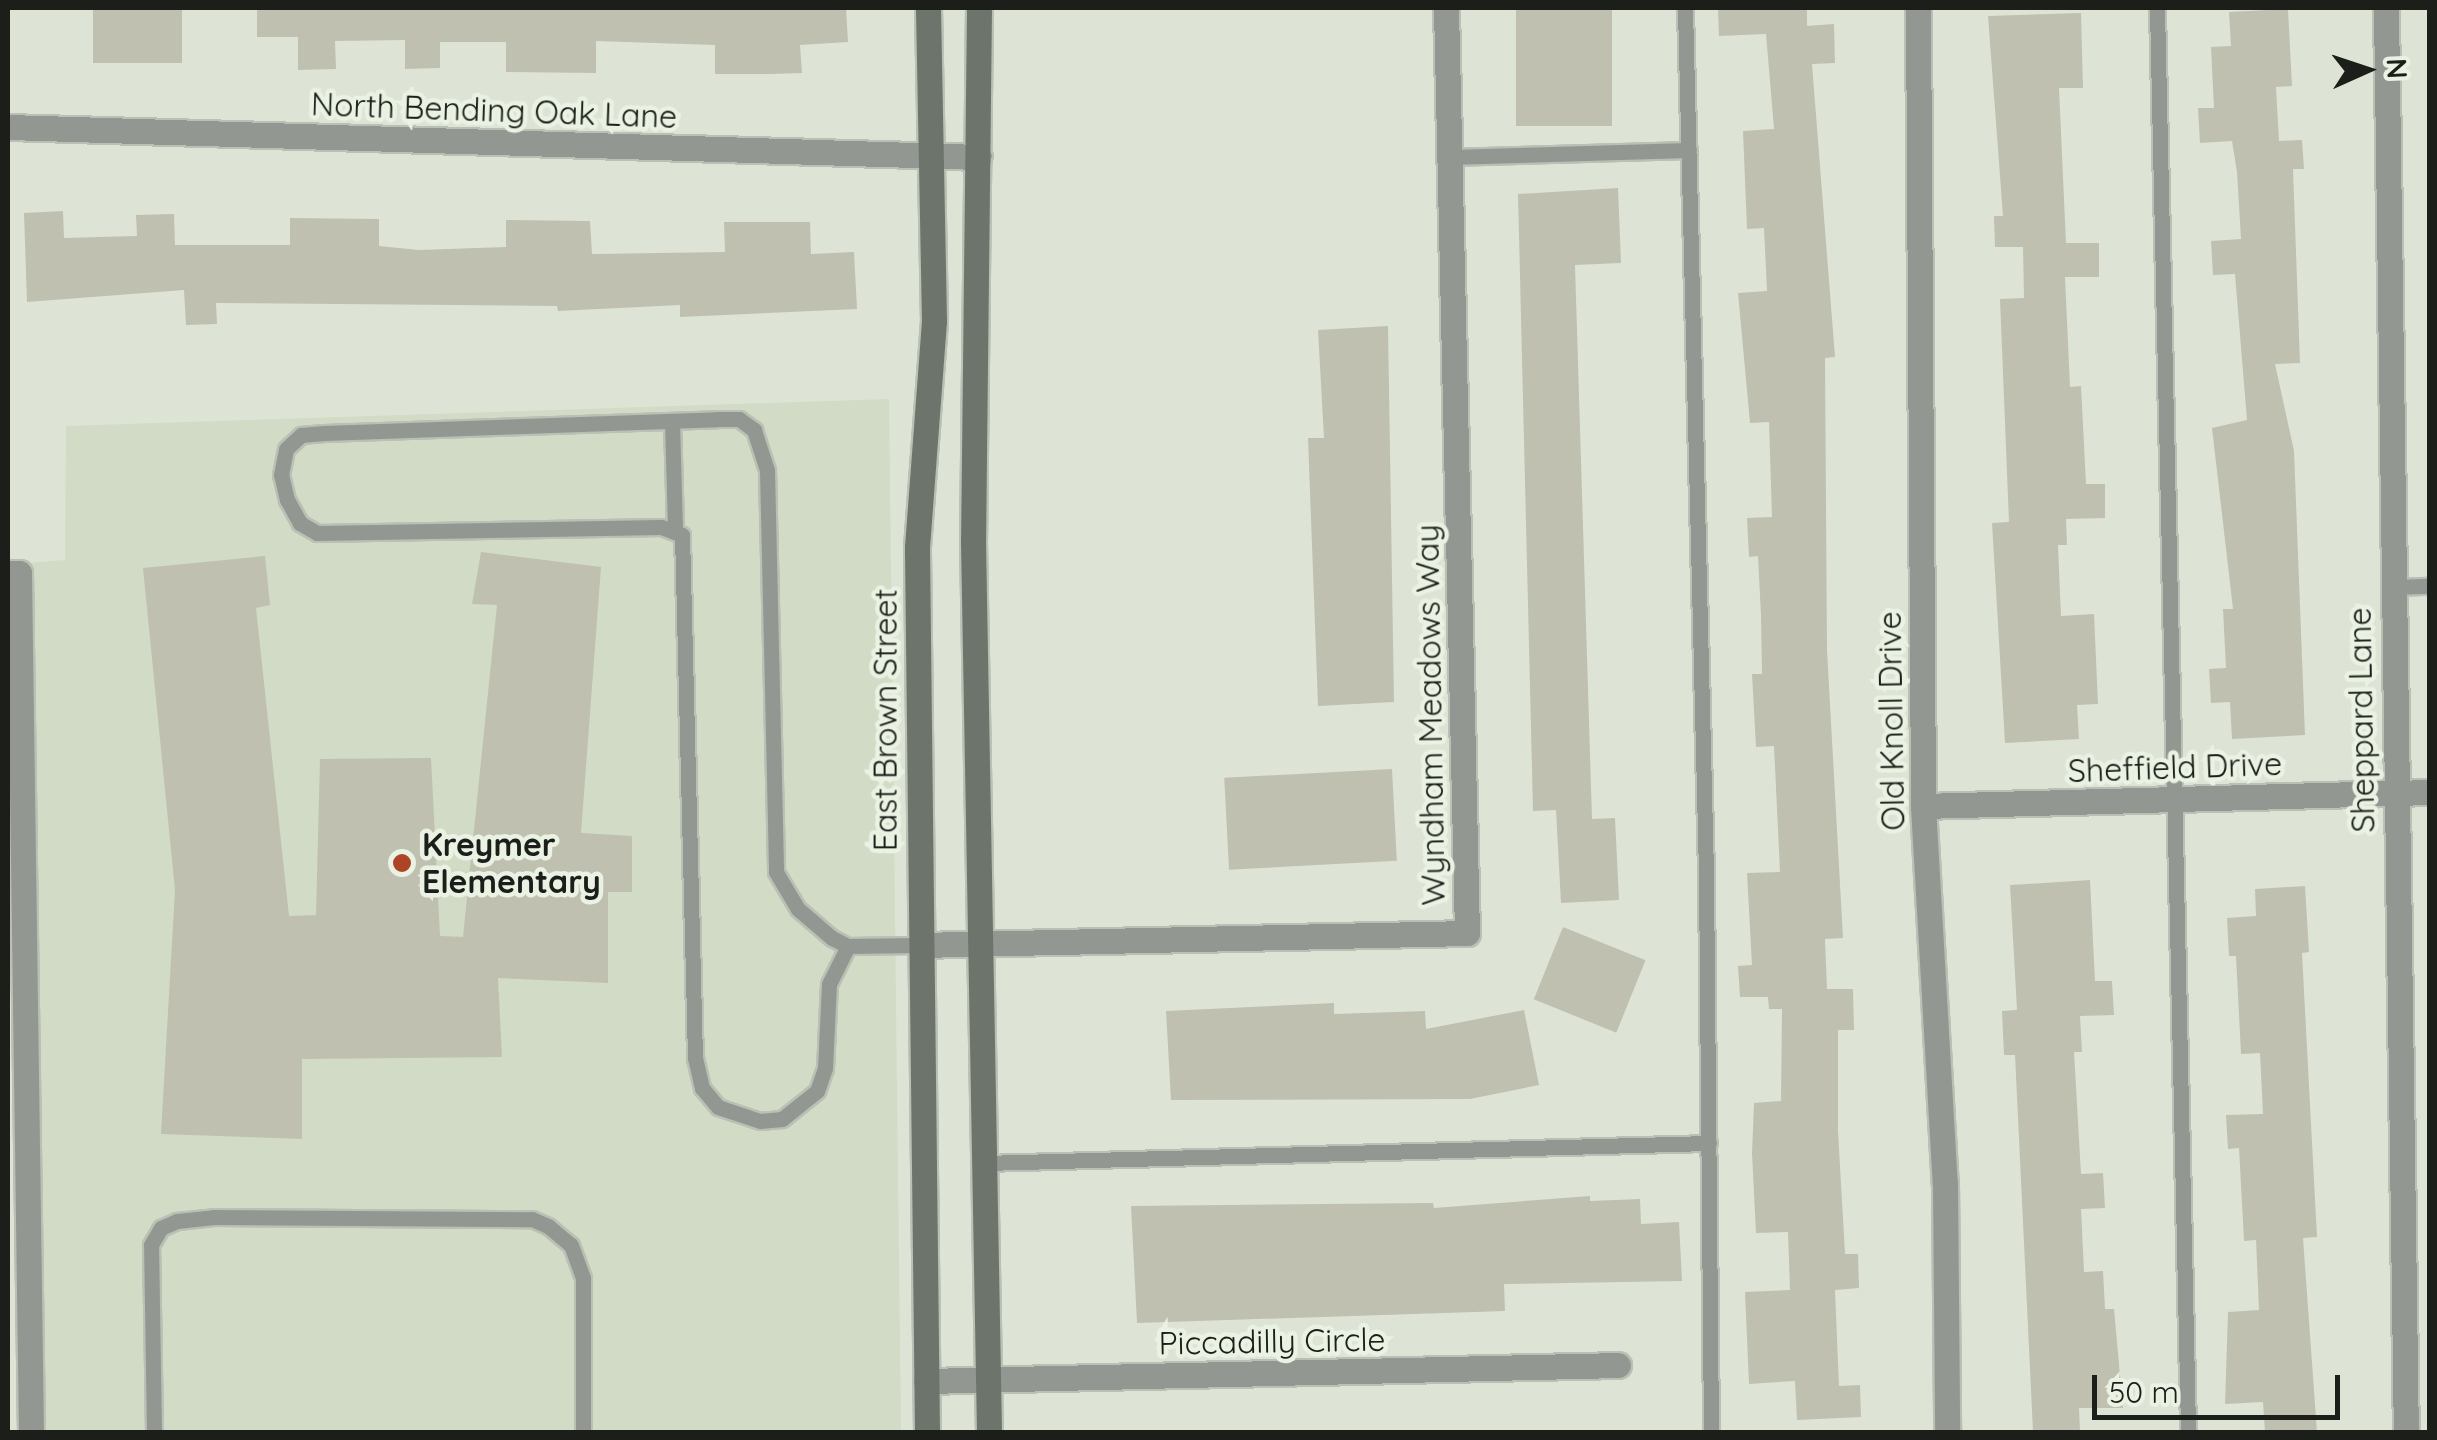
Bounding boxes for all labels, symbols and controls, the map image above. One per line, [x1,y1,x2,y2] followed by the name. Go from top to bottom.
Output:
[2317,20,2417,120] north arrow
[2379,57,2415,80] text: N
[310,84,678,136] street label: North Bending Oak Lane
[1407,524,1453,906] street label: Wyndham Meadows Way
[866,589,904,851] street label: East Brown Street
[2340,607,2382,833] street label: Sheppard Lane
[1870,611,1912,831] street label: Old Knoll Drive
[2067,744,2283,790] street label: Sheffield Drive
[422,826,601,901] place label: Kreymer Elementary
[391,852,413,874] marker: Kreymer Elementary
[1158,1320,1386,1362] street label: Piccadilly Circle
[2097,1355,2344,1417] scale bar
[2109,1373,2179,1411] text: 50 m

